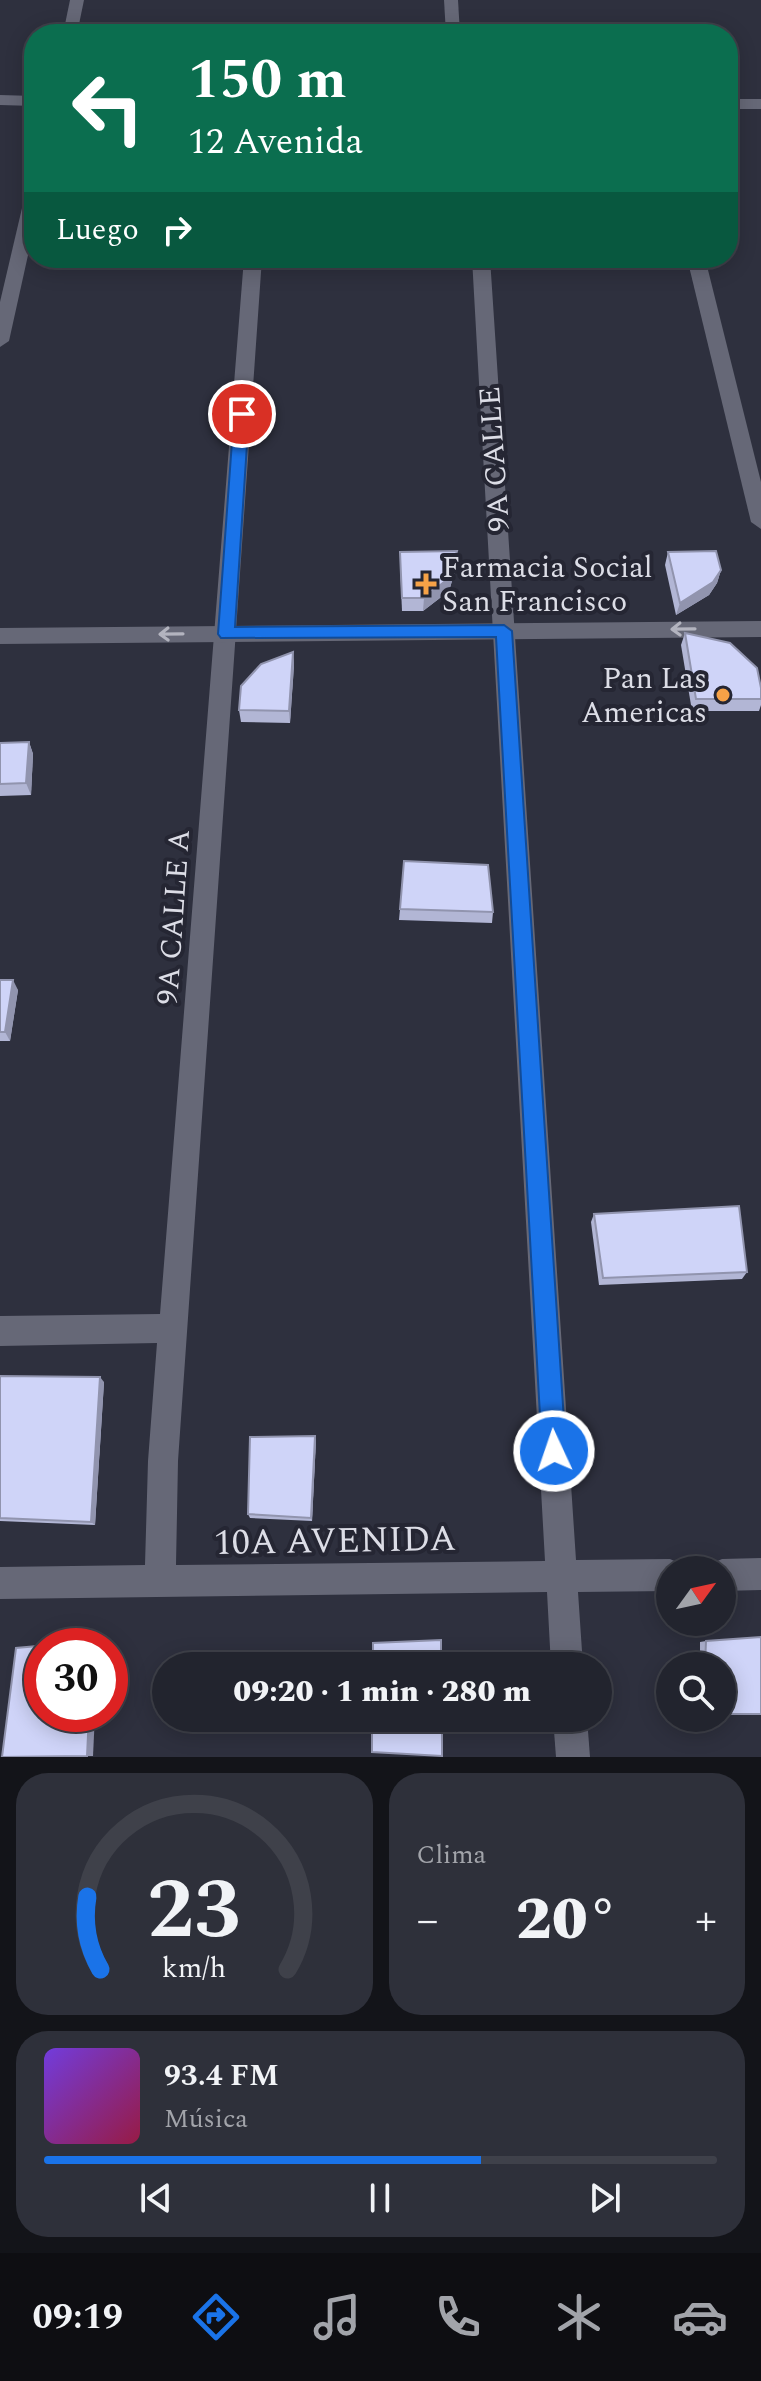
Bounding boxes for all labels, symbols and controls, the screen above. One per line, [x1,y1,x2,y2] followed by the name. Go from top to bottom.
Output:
[188,38,347,123] text: 150 m
[56,56,160,160] icon: left
[188,115,363,170] text: 12 Avenida
[56,207,139,253] text: Luego
[155,208,199,252] icon: right
[208,380,276,448] pin
[467,385,523,533] street label: 9A CALLE
[220,392,264,436] icon: arrive
[442,545,653,625] place label: Farmacia Social San Francisco
[417,575,435,593] marker: Farmacia Social San Francisco
[670,622,697,637] one-way arrow
[158,626,185,642] one-way arrow
[581,656,707,736] place label: Pan Las Americas
[714,686,732,704] marker: Pan Las Americas
[145,828,203,1006] street label: 9A CALLE A
[512,1409,596,1493] position arrow
[213,1512,457,1571] street label: 10A AVENIDA
[656,1556,736,1636] north arrow
[656,1556,736,1732] map controls
[24,1628,128,1732] speed limit sign: 30
[656,1652,736,1732] button: search
[233,1669,531,1715] text: 09:20 · 1 min · 280 m
[417,1835,486,1875] text: Clima
[148,1848,241,1975] text: 23
[516,1874,618,1966] text: 20°
[417,1887,439,1954] text: −
[695,1887,717,1954] text: +
[162,1947,226,1990] text: km/h
[164,2053,279,2099] text: 93.4 FM
[164,2099,248,2139] text: Música
[134,2176,178,2220] icon: previous
[358,2176,402,2220] icon: pause
[583,2176,627,2220] icon: next
[188,2289,244,2345] icon: directions
[309,2289,365,2345] icon: music
[430,2289,486,2345] icon: phone
[551,2289,607,2345] icon: climate
[672,2289,728,2345] icon: car
[33,2290,123,2345] text: 09:19

